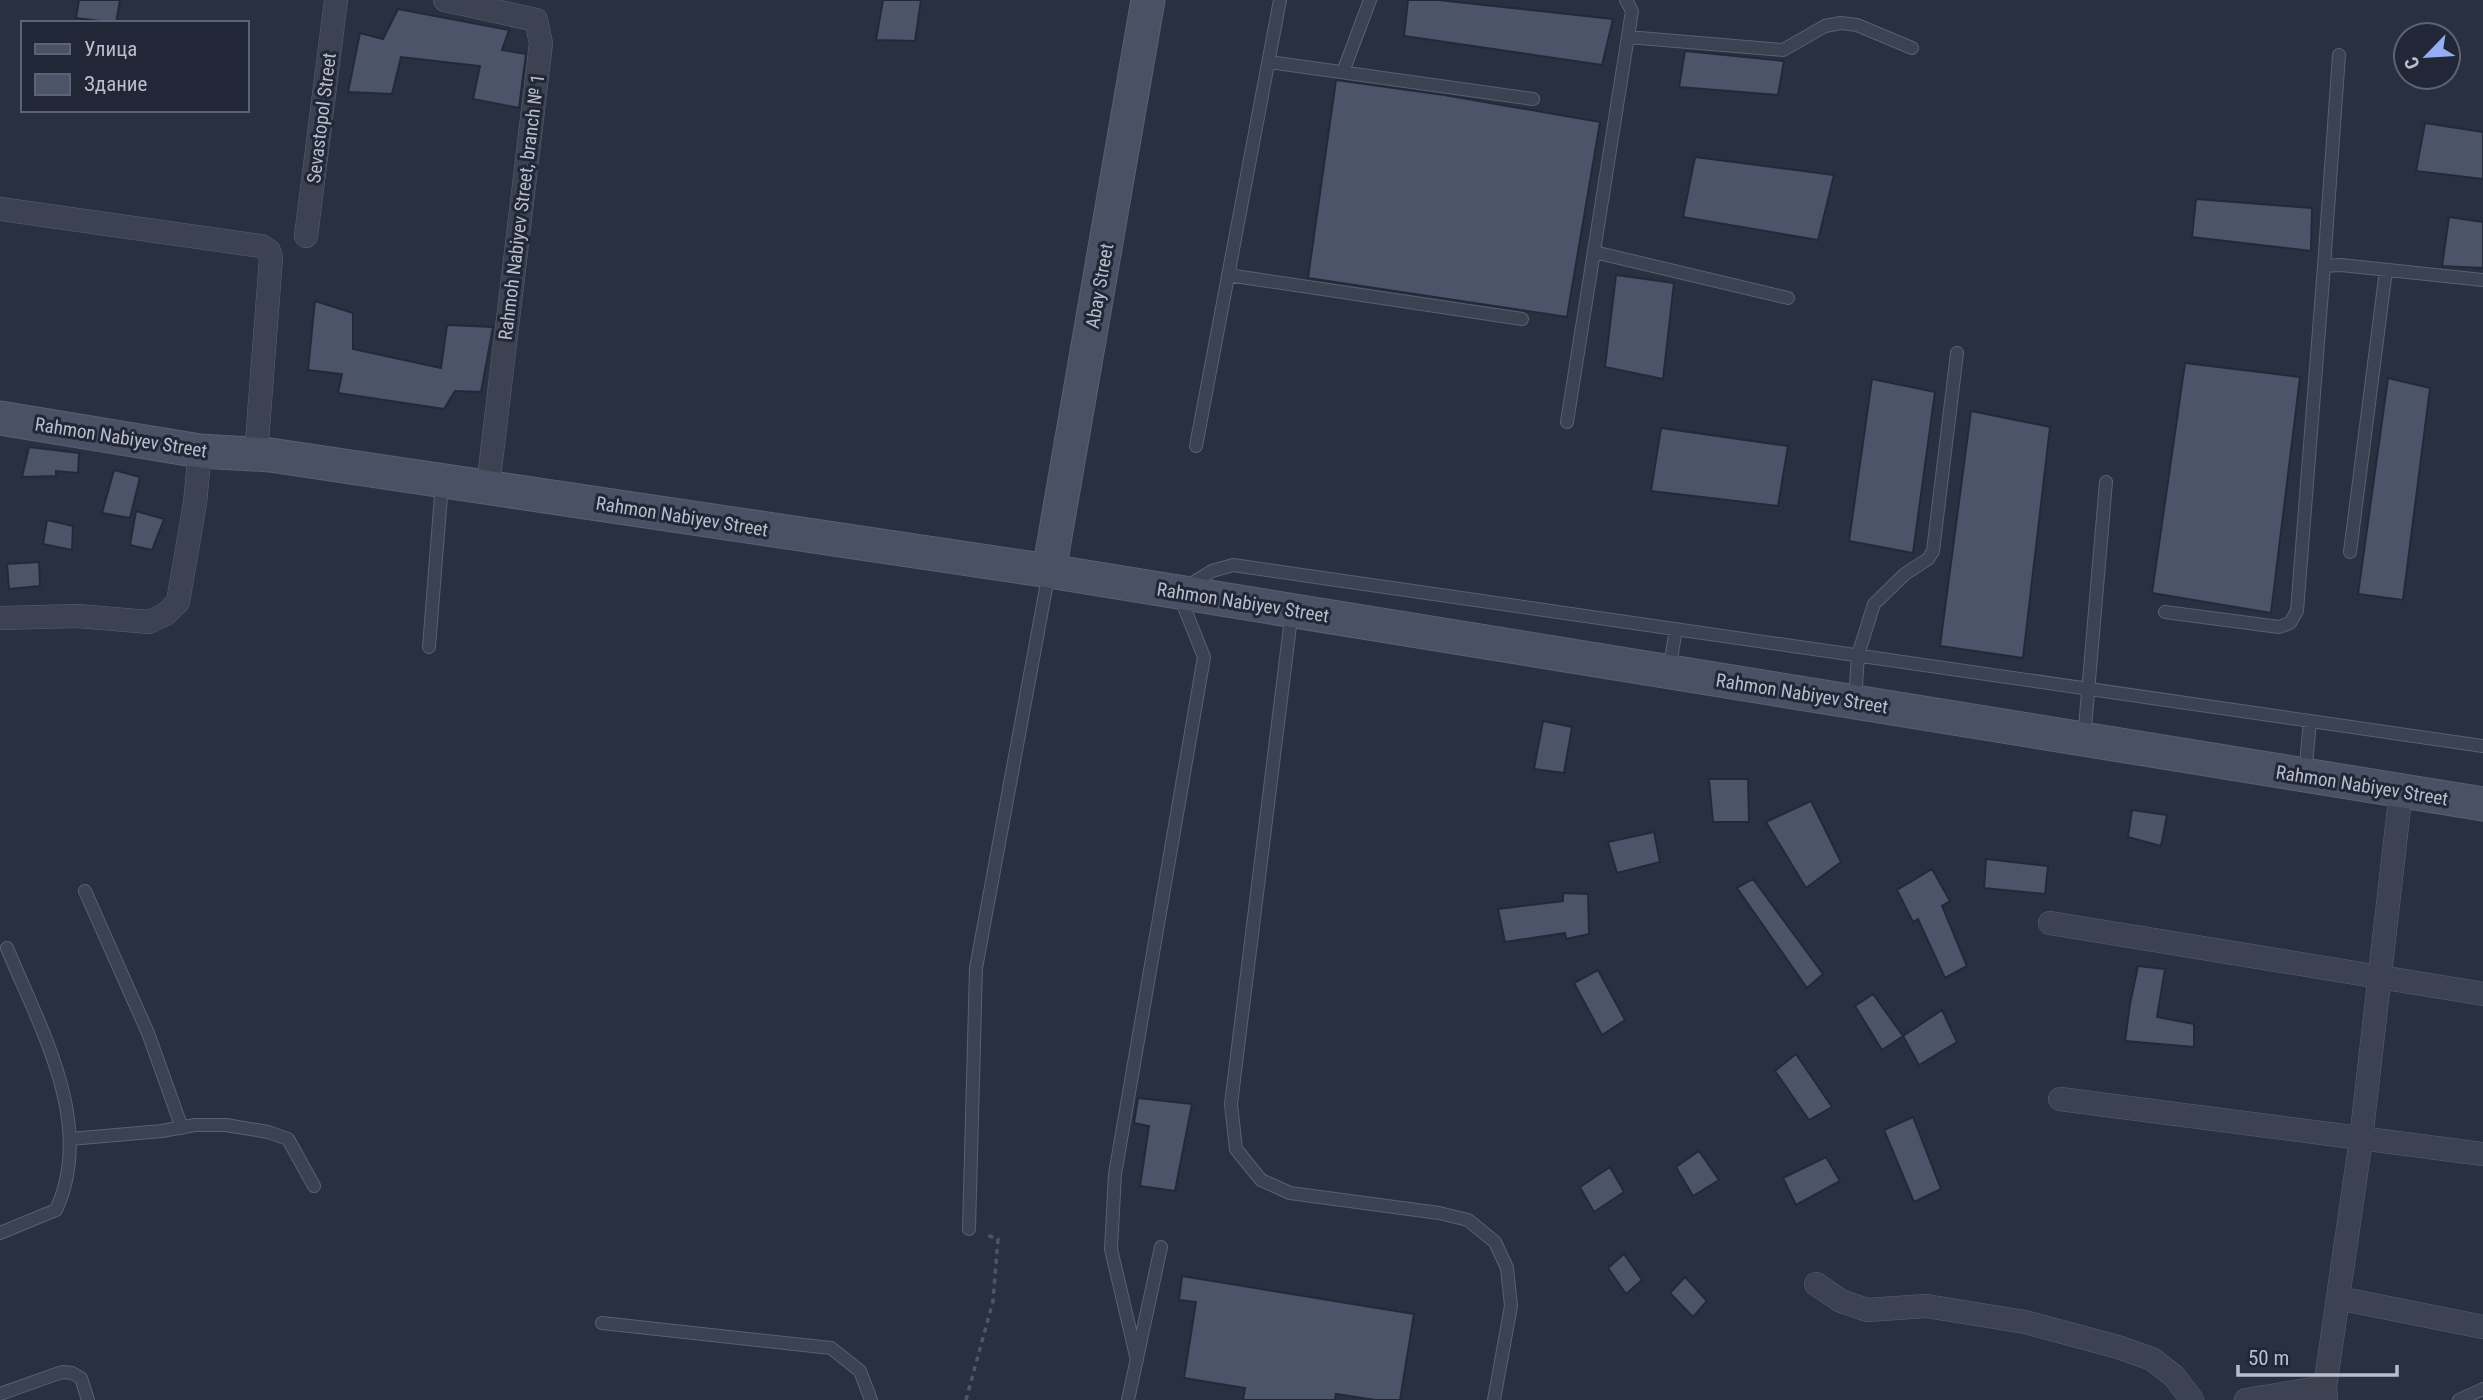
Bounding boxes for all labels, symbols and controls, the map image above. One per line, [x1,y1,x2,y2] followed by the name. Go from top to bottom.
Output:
[21,21,248,112] legend
[2392,21,2462,91] north arrow
[84,37,137,61] text: Улица
[302,51,341,185] street label: Sevastopol Street
[2399,53,2425,73] text: С
[84,72,148,96] text: Здание
[494,73,549,341] street label: Rahmoh Nabiyev Street, branch № 1
[1081,242,1118,330] street label: Abay Street
[33,413,209,462] street label: Rahmon Nabiyev Street
[594,492,770,541] street label: Rahmon Nabiyev Street
[1155,578,1331,627] street label: Rahmon Nabiyev Street
[1714,669,1890,718] street label: Rahmon Nabiyev Street
[2274,761,2450,810] street label: Rahmon Nabiyev Street
[2238,1334,2397,1378] scale bar
[2248,1346,2289,1370] text: 50 m

